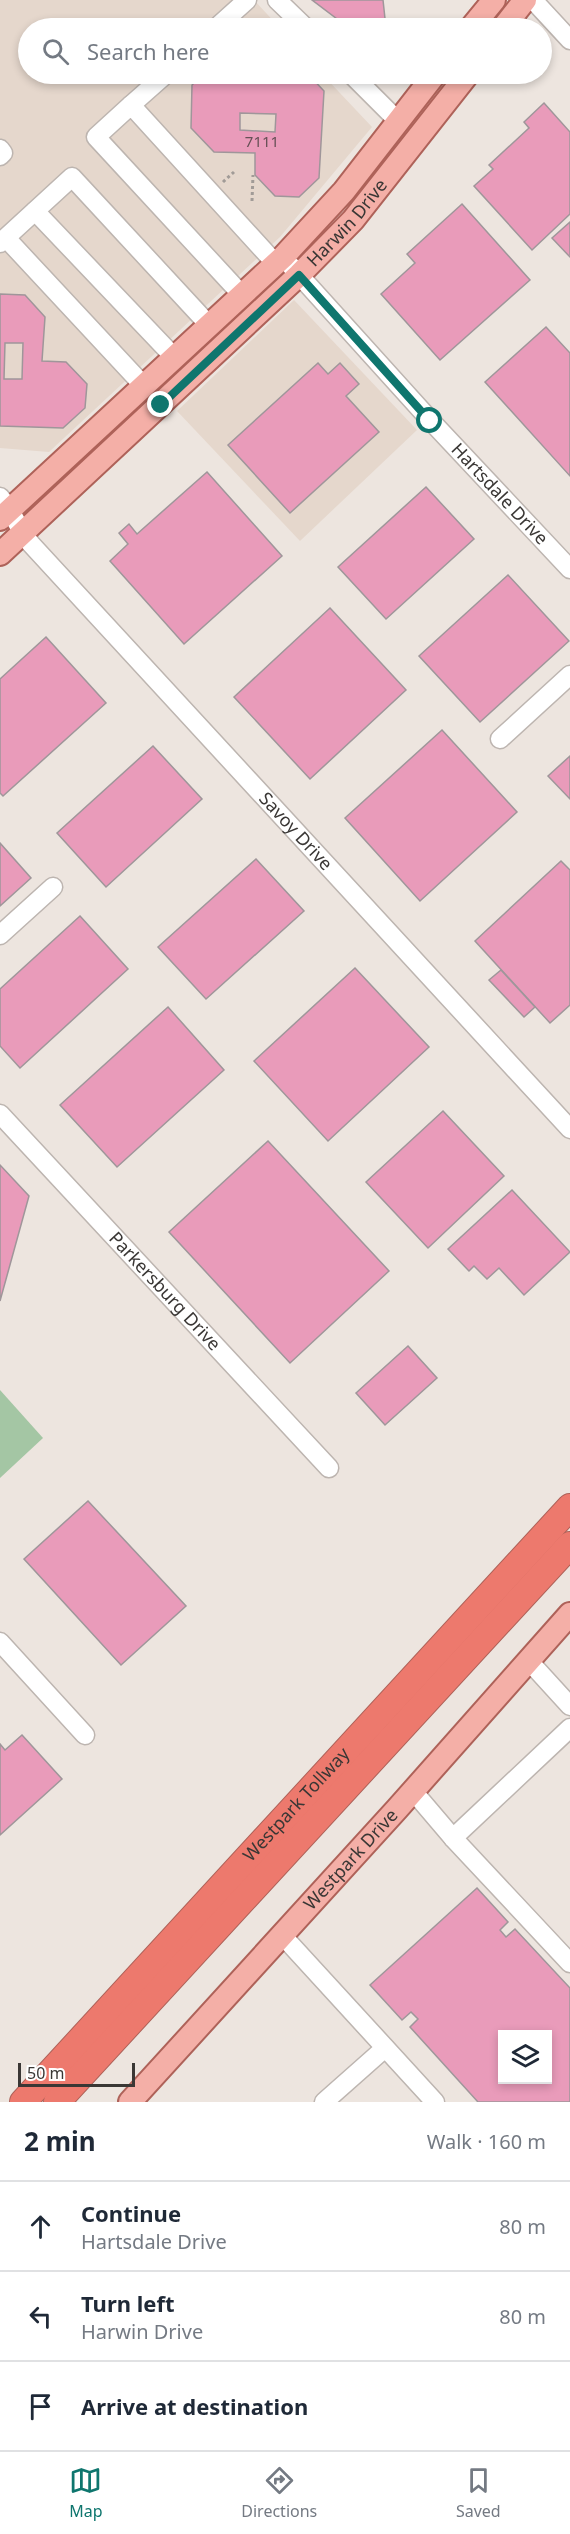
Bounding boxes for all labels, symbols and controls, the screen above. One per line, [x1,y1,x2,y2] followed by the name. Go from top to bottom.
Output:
[18,18,552,84] search box
[39,35,72,68] icon: search
[87,36,209,66] text: Search here
[245,131,279,151] house number: 7111
[301,173,392,271] street label: Harwin Drive
[147,391,173,417] route end
[416,407,442,433] route start
[447,437,554,549] street label: Hartsdale Drive
[254,786,338,875] street label: Savoy Drive
[104,1226,227,1355] street label: Parkersburg Drive
[237,1741,355,1866] street label: Westpark Tollway
[298,1803,403,1915] street label: Westpark Drive
[498,2030,552,2084] map controls
[498,2030,552,2084] button: layers
[18,2060,135,2088] scale bar
[27,2062,64,2084] text: 50 m
[24,2123,96,2159] text: 2 min
[427,2128,546,2155] text: Walk · 160 m
[81,2198,181,2228] text: Continue
[24,2210,57,2243] icon: ahead
[499,2213,546,2240] text: 80 m
[81,2228,227,2255] text: Hartsdale Drive
[81,2288,175,2318] text: Turn left
[24,2300,57,2333] icon: left
[499,2303,546,2330] text: 80 m
[81,2318,203,2345] text: Harwin Drive
[24,2390,57,2423] icon: arrive
[81,2391,308,2421] text: Arrive at destination
[69,2464,103,2522] tab: Map
[241,2464,317,2522] tab: Directions
[456,2464,501,2522] tab: Saved

